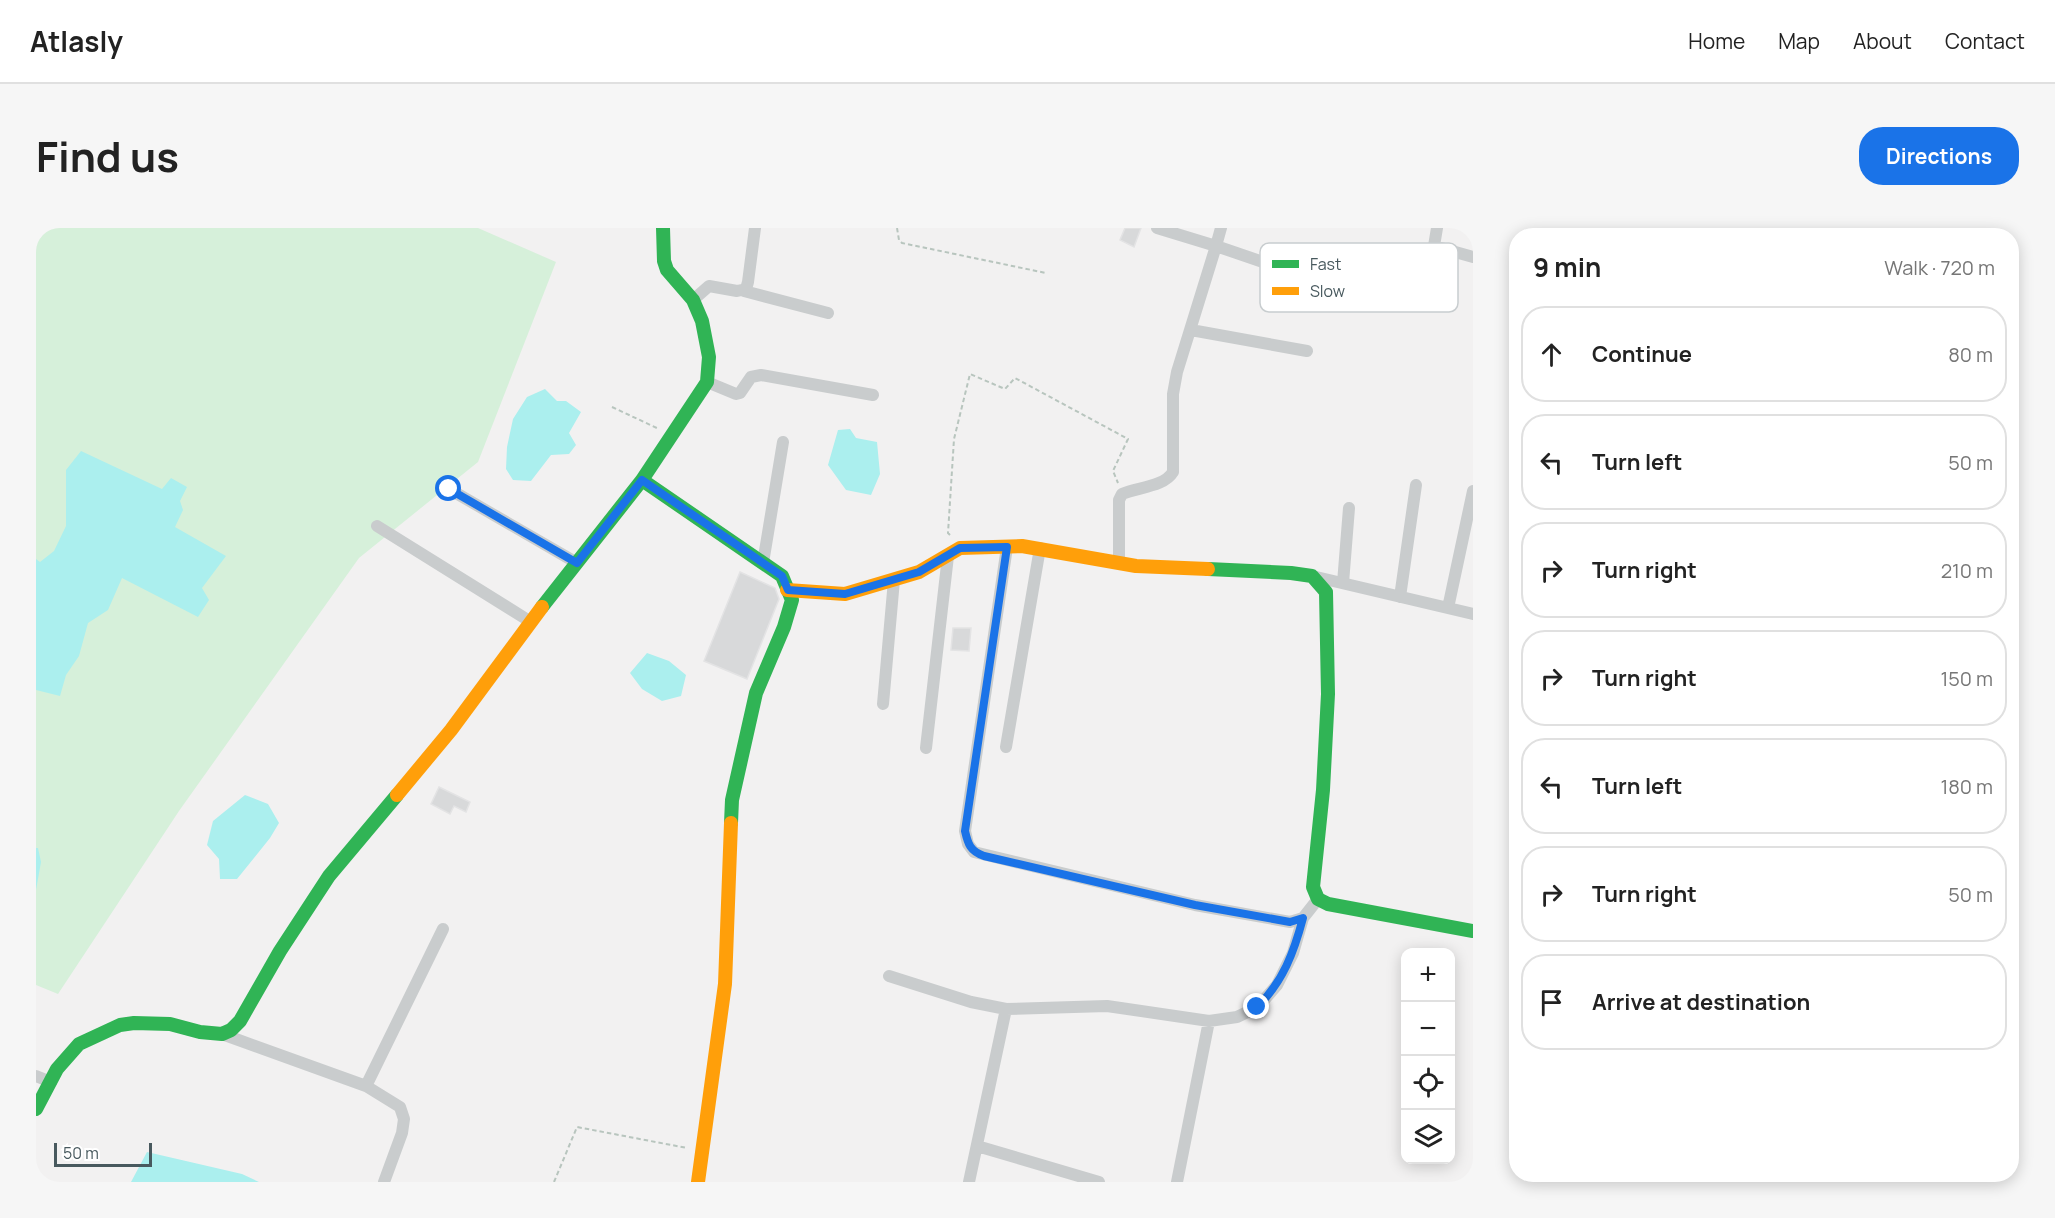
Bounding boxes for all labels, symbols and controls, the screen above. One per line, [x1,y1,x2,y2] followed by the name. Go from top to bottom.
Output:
[30,22,123,60] text: Atlasly
[1688,27,1745,55] text: Home
[1778,27,1820,55] text: Map
[1853,27,1912,55] text: About
[1945,27,2025,55] text: Contact
[36,127,179,185] text: Find us
[1859,127,2019,185] button: Directions
[1260,243,1458,312] legend
[1533,249,1601,285] text: 9 min
[1310,253,1341,275] text: Fast
[1884,254,1995,281] text: Walk · 720 m
[1310,280,1345,302] text: Slow
[1535,338,1568,371] icon: ahead
[1592,339,1692,369] text: Continue
[1948,341,1993,368] text: 80 m
[1535,446,1568,479] icon: left
[1592,447,1682,477] text: Turn left
[1948,449,1993,476] text: 50 m
[435,475,461,501] route start
[1535,554,1568,587] icon: right
[1592,555,1697,585] text: Turn right
[1941,557,1993,584] text: 210 m
[1535,662,1568,695] icon: right
[1592,663,1697,693] text: Turn right
[1940,665,1993,692] text: 150 m
[1535,770,1568,803] icon: left
[1592,771,1682,801] text: Turn left
[1940,773,1993,800] text: 180 m
[1535,878,1568,911] icon: right
[1592,879,1697,909] text: Turn right
[1948,881,1993,908] text: 50 m
[1401,948,1455,1164] map controls
[1401,948,1455,1002] button: +
[1535,986,1568,1019] icon: arrive
[1592,987,1810,1017] text: Arrive at destination
[1243,993,1269,1019] route end
[1401,1002,1455,1056] button: −
[1401,1056,1455,1110] button: locate
[1401,1110,1455,1164] button: layers
[54,1140,152,1168] scale bar
[63,1142,99,1164] text: 50 m

